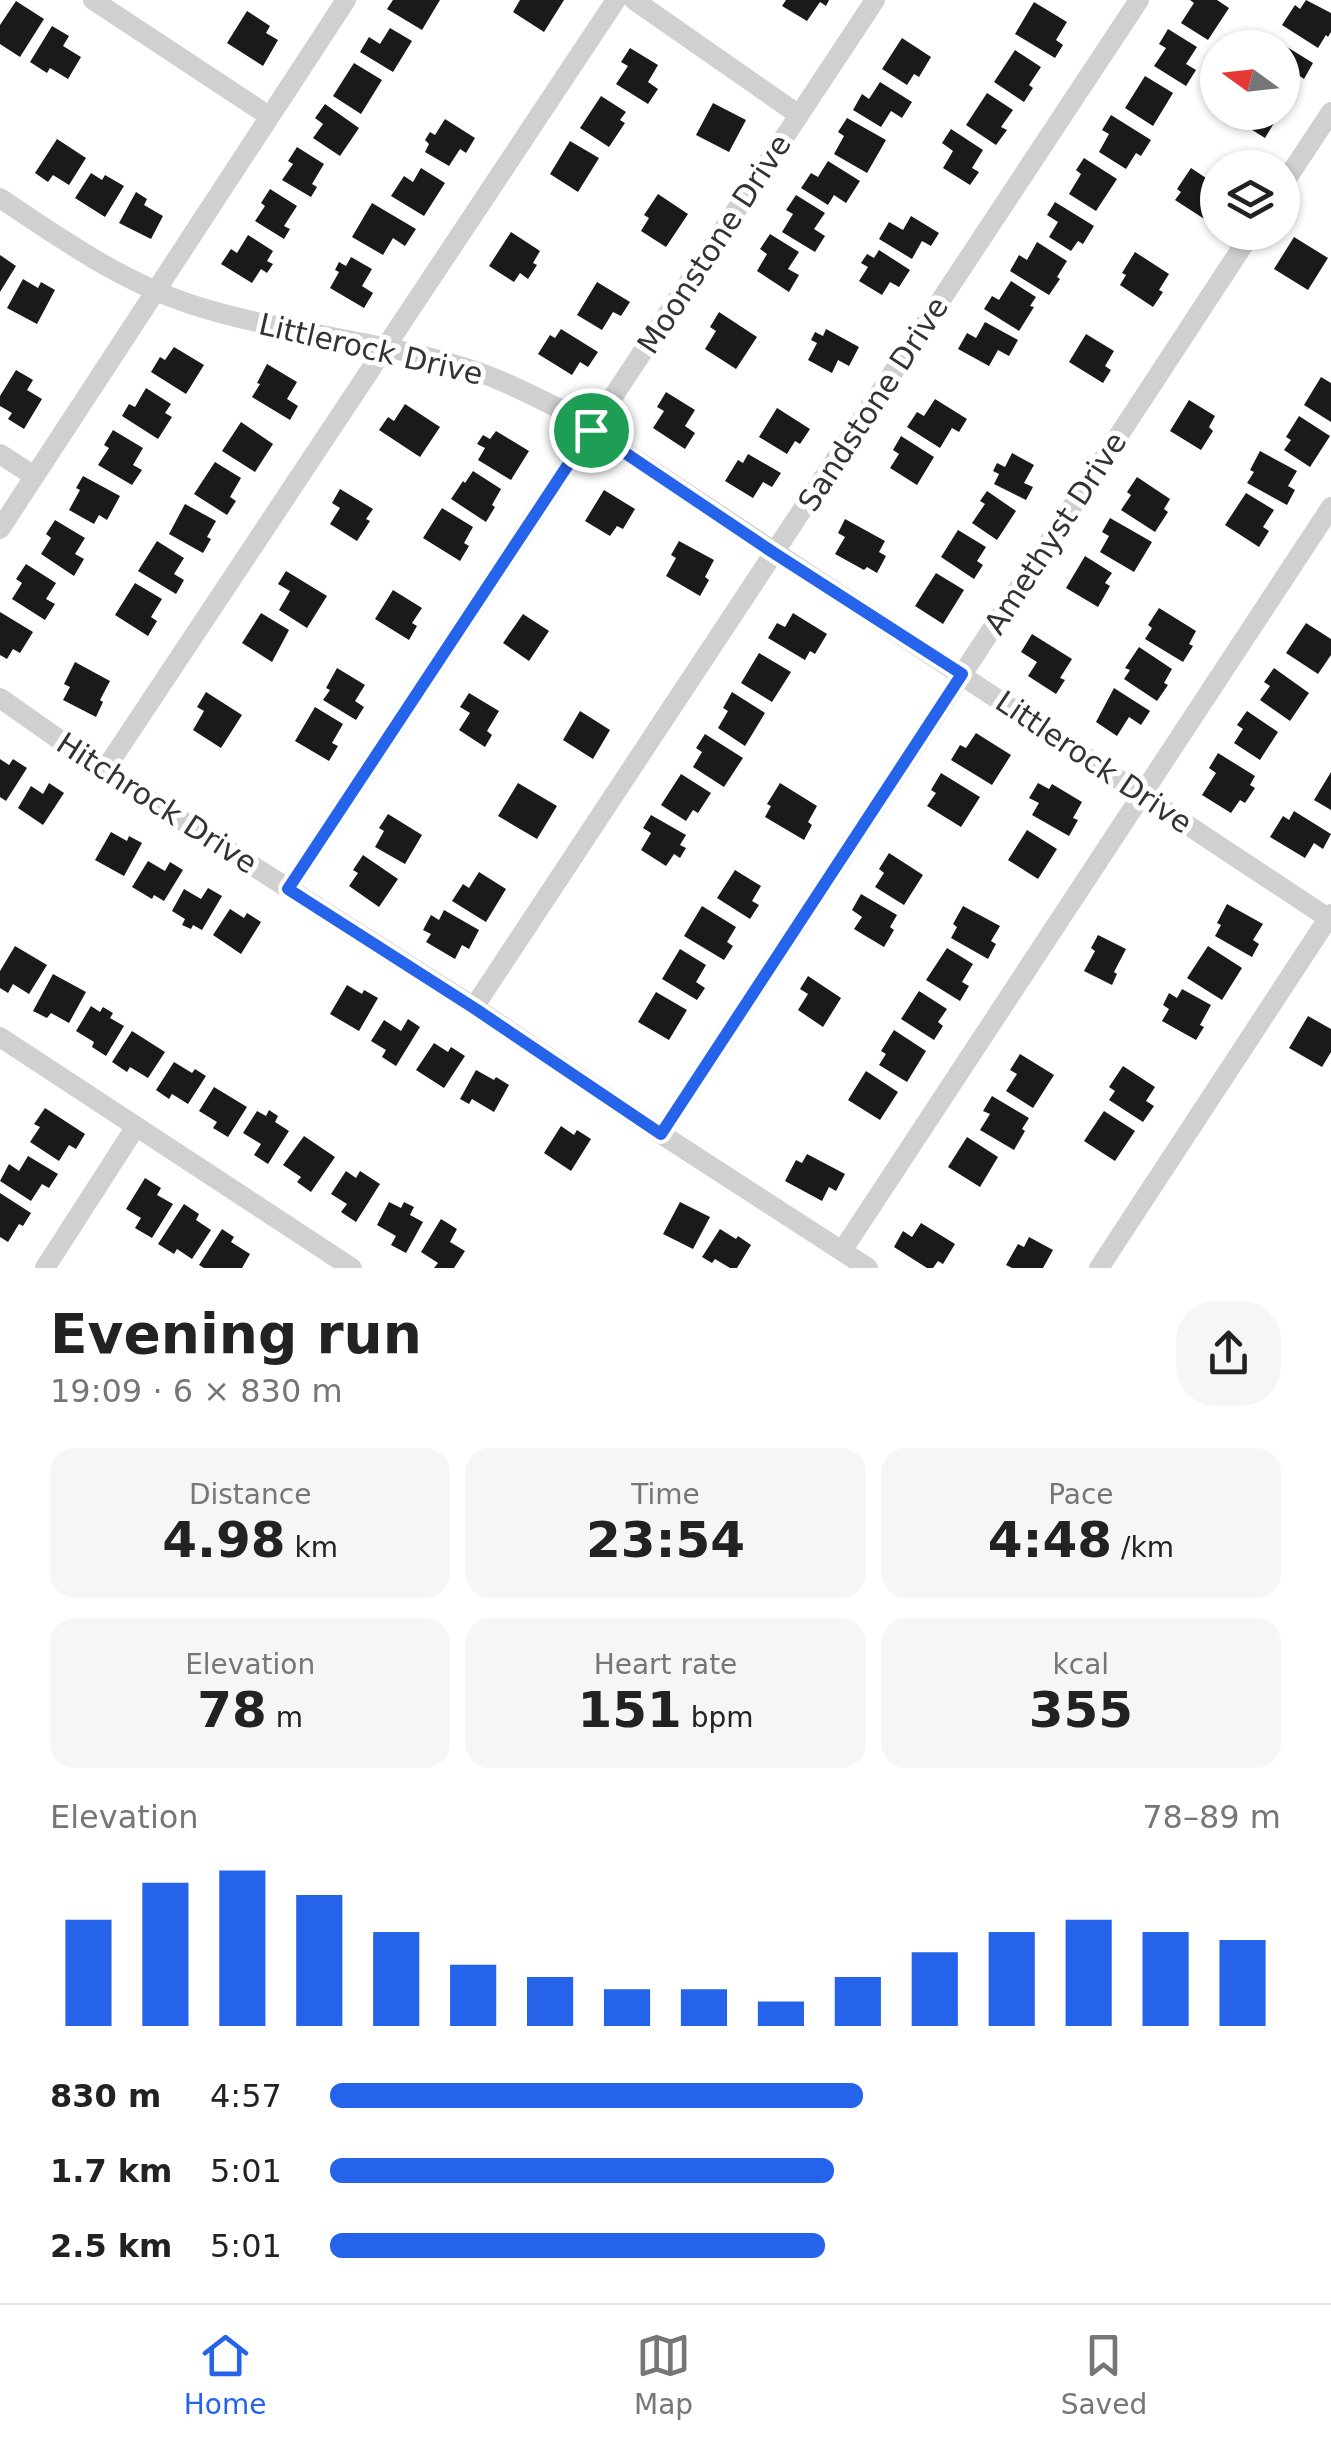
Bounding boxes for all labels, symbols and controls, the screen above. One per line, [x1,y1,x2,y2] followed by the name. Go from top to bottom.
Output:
[1200,30,1300,130] north arrow
[1200,30,1300,250] map controls
[630,128,798,360] street label: Moonstone Drive
[1200,150,1300,250] button: layers
[791,290,955,518] street label: Sandstone Drive
[256,306,486,392] street label: Littlerock Drive
[549,388,634,473] pin
[564,403,619,458] icon: arrive
[977,425,1133,641] street label: Amethyst Drive
[989,684,1199,840] street label: Littlerock Drive
[50,725,264,881] street label: Hitchrock Drive
[1176,1301,1281,1406] button: share
[50,1302,422,1366] text: Evening run
[50,1372,343,1410] text: 19:09 · 6 × 830 m
[189,1478,311,1511] text: Distance
[631,1478,700,1511] text: Time
[1048,1478,1114,1511] text: Pace
[162,1511,286,1569] text: 4.98
[586,1511,745,1569] text: 23:54
[988,1511,1112,1569] text: 4:48
[286,1531,338,1564] text: km
[1112,1531,1174,1564] text: /km
[185,1648,315,1681] text: Elevation
[594,1648,737,1681] text: Heart rate
[1053,1648,1109,1681] text: kcal
[197,1681,267,1739] text: 78
[577,1681,682,1739] text: 151
[1029,1681,1133,1739] text: 355
[267,1701,303,1734] text: m
[682,1701,754,1734] text: bpm
[50,1798,199,1836] text: Elevation
[1142,1798,1281,1836] text: 78–89 m
[50,2077,161,2115] text: 830 m
[210,2077,282,2115] text: 4:57
[50,2152,172,2190] text: 1.7 km
[210,2152,282,2190] text: 5:01
[50,2227,172,2265] text: 2.5 km
[210,2227,282,2265] text: 5:01
[184,2328,266,2421] tab: Home
[634,2328,693,2421] tab: Map
[1061,2328,1147,2421] tab: Saved

